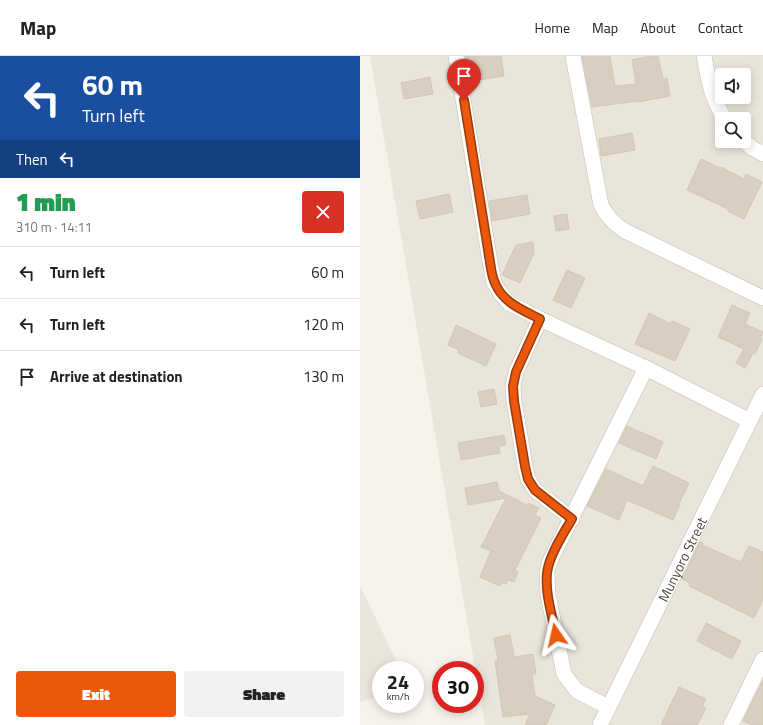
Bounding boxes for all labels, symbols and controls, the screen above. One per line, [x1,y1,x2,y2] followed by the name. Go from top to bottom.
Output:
[20,13,56,42] text: Map
[535,17,570,38] text: Home
[592,17,618,38] text: Map
[640,17,676,38] text: About
[698,17,743,38] text: Contact
[447,59,481,100] pin
[82,63,143,106] text: 60 m
[453,65,475,87] icon: arrive
[715,68,751,148] map controls
[715,68,751,104] button: sound
[16,72,68,124] icon: left
[82,102,145,129] text: Turn left
[715,112,751,148] button: search
[16,148,48,171] text: Then
[56,148,78,170] icon: left
[16,184,76,220] text: 1 min
[302,191,344,233] button: close
[16,217,92,237] text: 310 m · 14:11
[50,261,105,284] text: Turn left
[311,261,344,284] text: 60 m
[16,262,38,284] icon: left
[50,313,105,336] text: Turn left
[303,313,344,336] text: 120 m
[16,314,38,336] icon: left
[50,365,183,388] text: Arrive at destination
[303,365,344,388] text: 130 m
[16,366,38,388] icon: arrive
[652,513,712,605] street label: Munyoro Street
[535,614,577,656] position arrow
[432,661,484,713] speed limit sign: 30
[387,666,409,697] text: 24
[16,671,176,717] button: Exit
[184,671,344,717] button: Share
[387,689,409,704] text: km/h

